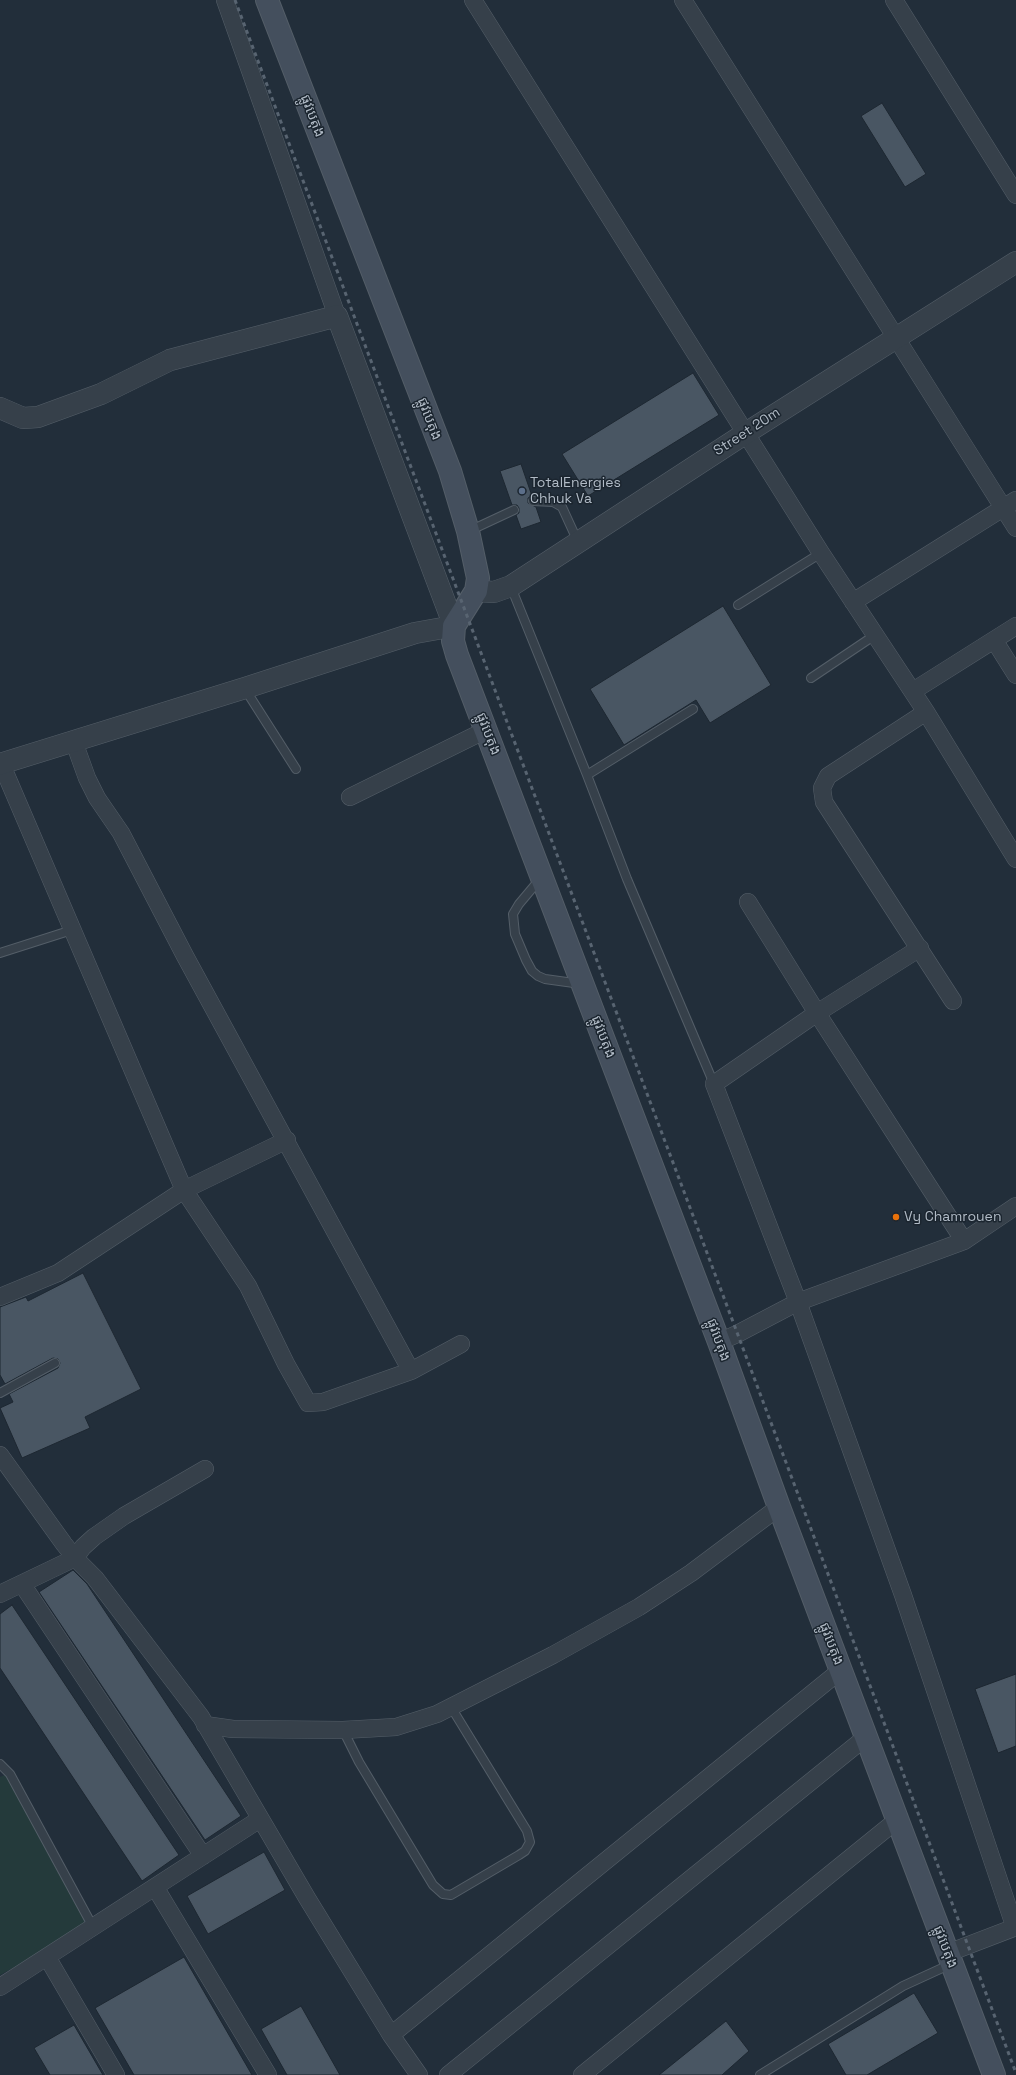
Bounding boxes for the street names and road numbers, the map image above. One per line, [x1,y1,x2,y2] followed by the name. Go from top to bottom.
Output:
[296,92,328,140] street label: ផ្លូវបេតុង
[413,395,445,443] street label: ផ្លូវបេតុង
[711,404,783,460] street label: Street 20m
[472,710,504,758] street label: ផ្លូវបេតុង
[587,1013,619,1061] street label: ផ្លូវបេតុង
[703,1316,733,1364] street label: ផ្លូវបេតុង
[815,1620,847,1668] street label: ផ្លូវបេតុង
[929,1923,961,1971] street label: ផ្លូវបេតុង

